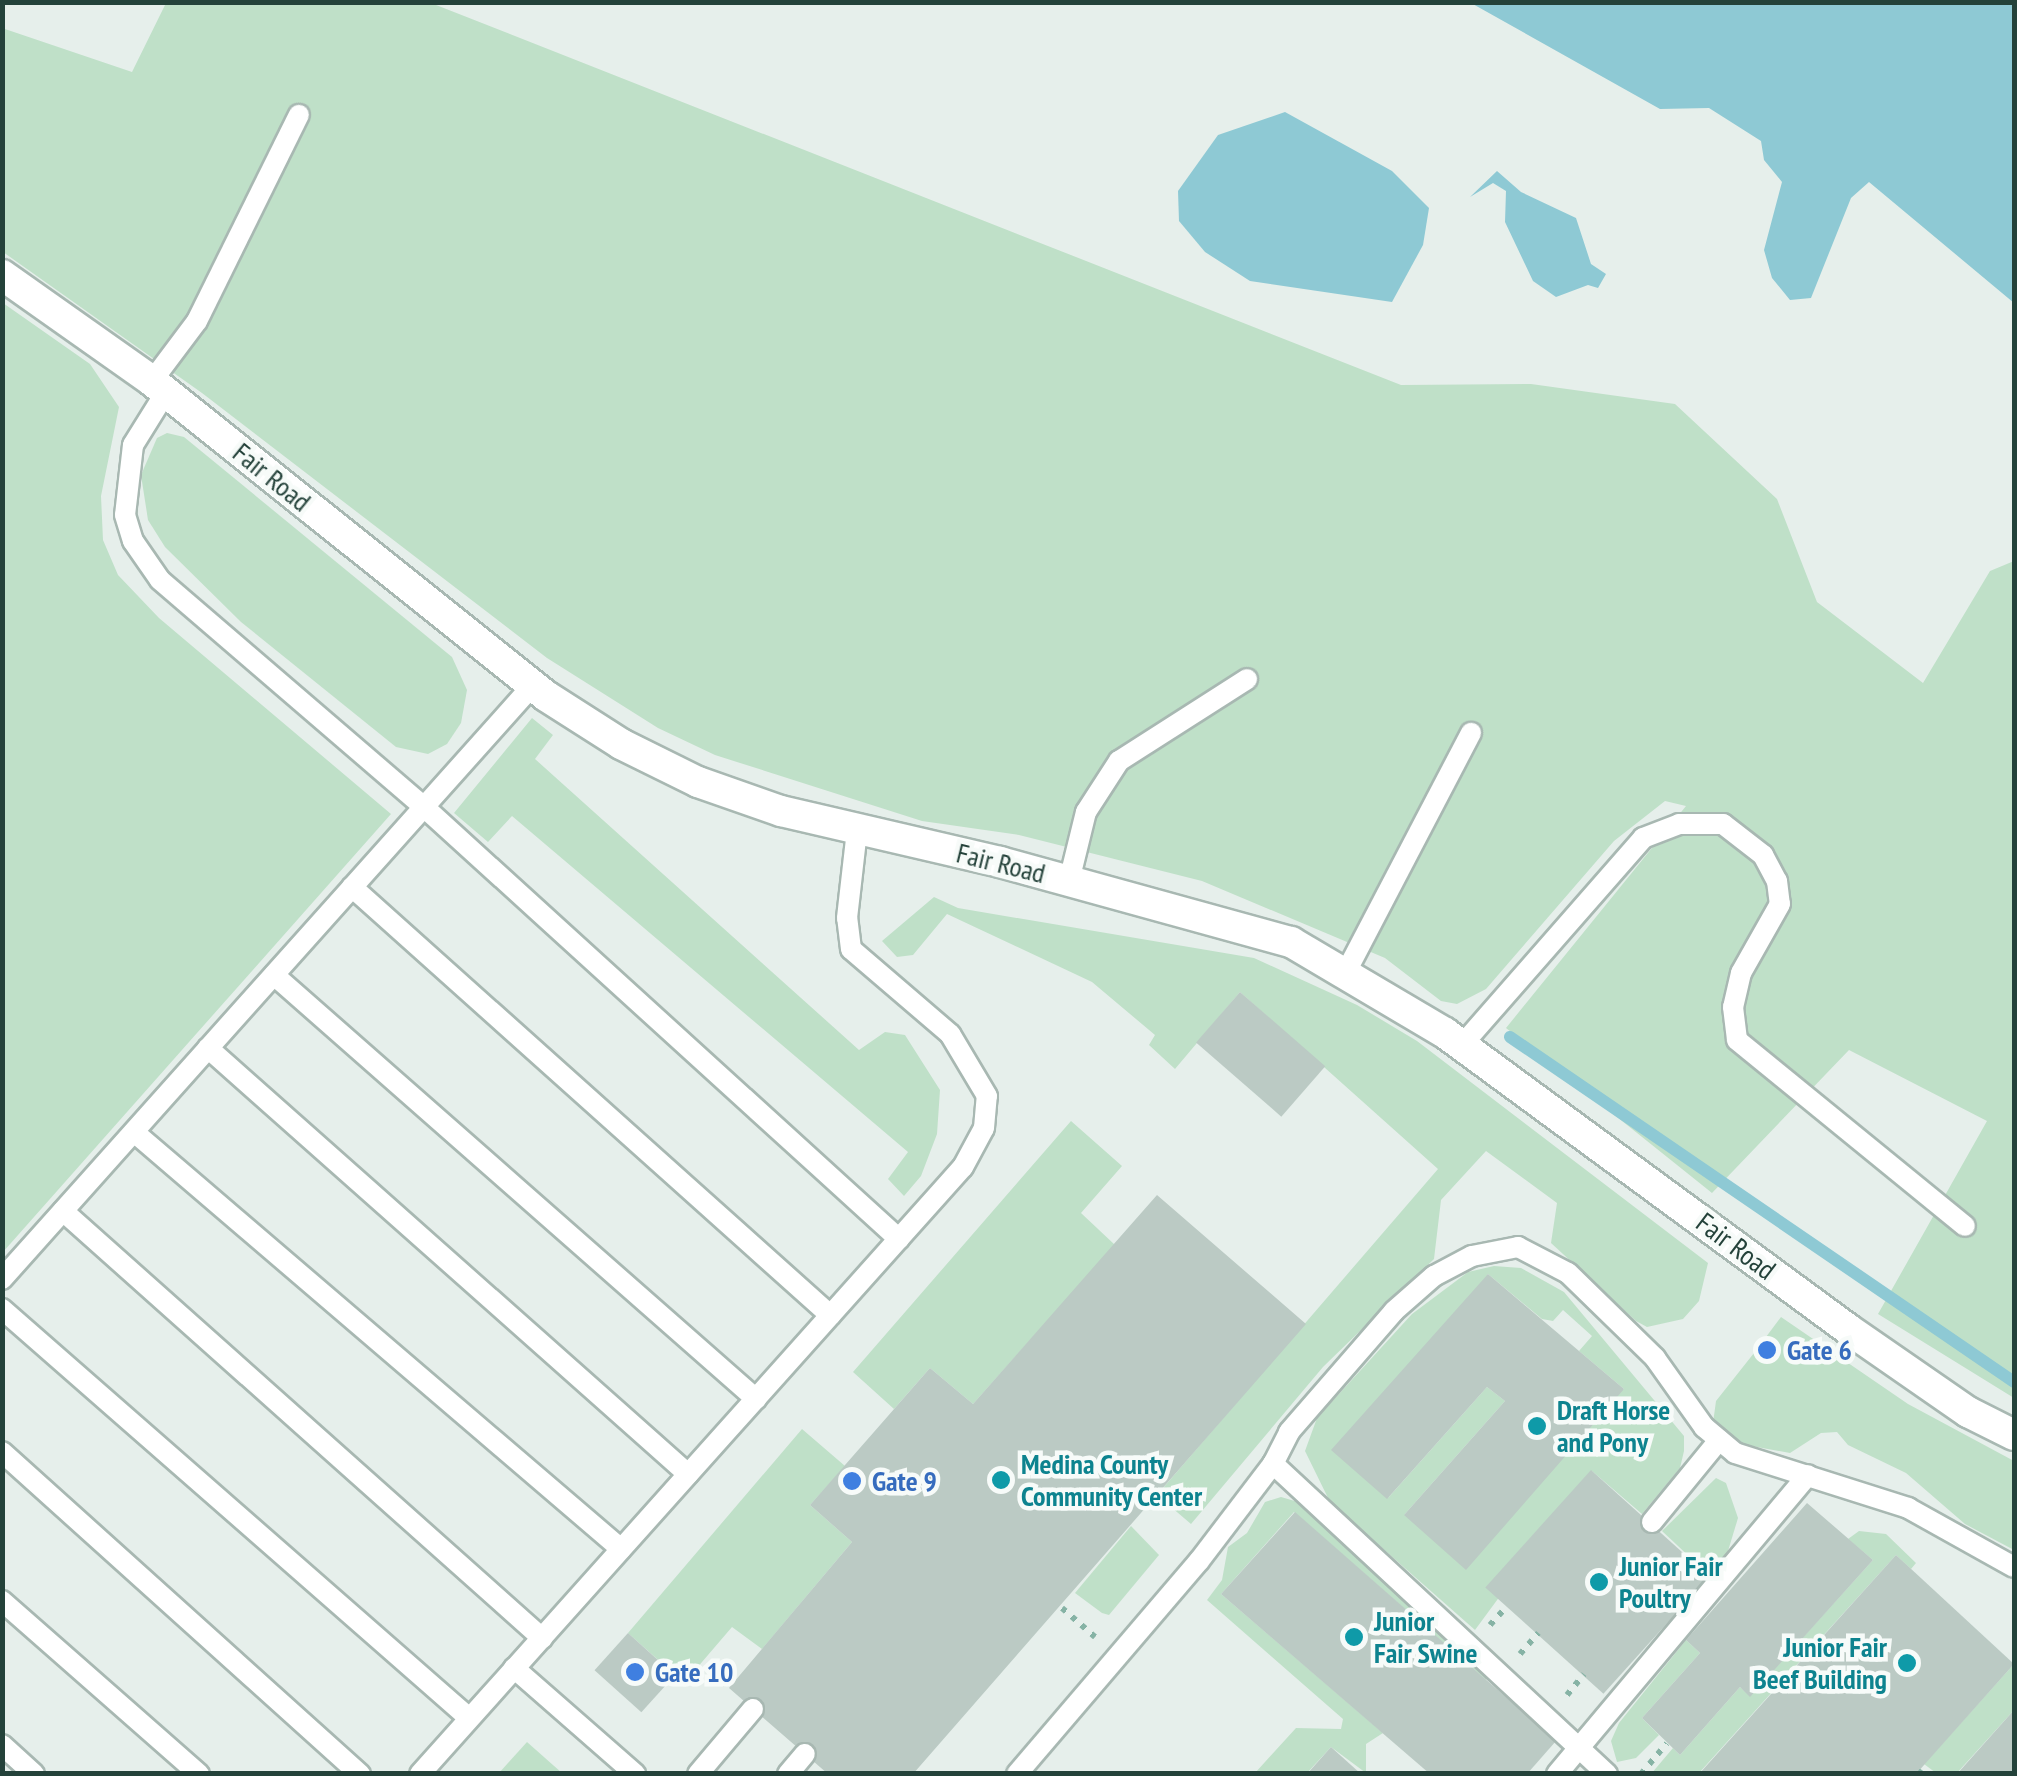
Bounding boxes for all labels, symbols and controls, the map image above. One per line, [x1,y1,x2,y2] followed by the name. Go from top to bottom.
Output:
[226,436,318,518] street label: Fair Road
[953,836,1049,890] street label: Fair Road
[1690,1205,1782,1287] street label: Fair Road
[1787,1333,1852,1367] place label: Gate 6
[1756,1339,1778,1361] marker: Gate 6
[1557,1393,1670,1459] place label: Draft Horse and Pony
[1526,1415,1548,1437] marker: Draft Horse and Pony
[1021,1447,1203,1513] place label: Medina County Community Center
[872,1464,937,1498] place label: Gate 9
[990,1469,1012,1491] marker: Medina County Community Center
[841,1470,863,1492] marker: Gate 9
[1619,1549,1723,1615] place label: Junior Fair Poultry
[1588,1571,1610,1593] marker: Junior Fair Poultry
[1374,1604,1477,1670] place label: Junior Fair Swine
[1343,1626,1365,1648] marker: Junior Fair Swine
[1753,1630,1887,1696] place label: Junior Fair Beef Building
[1896,1652,1918,1674] marker: Junior Fair Beef Building
[655,1655,733,1689] place label: Gate 10
[624,1661,646,1683] marker: Gate 10

